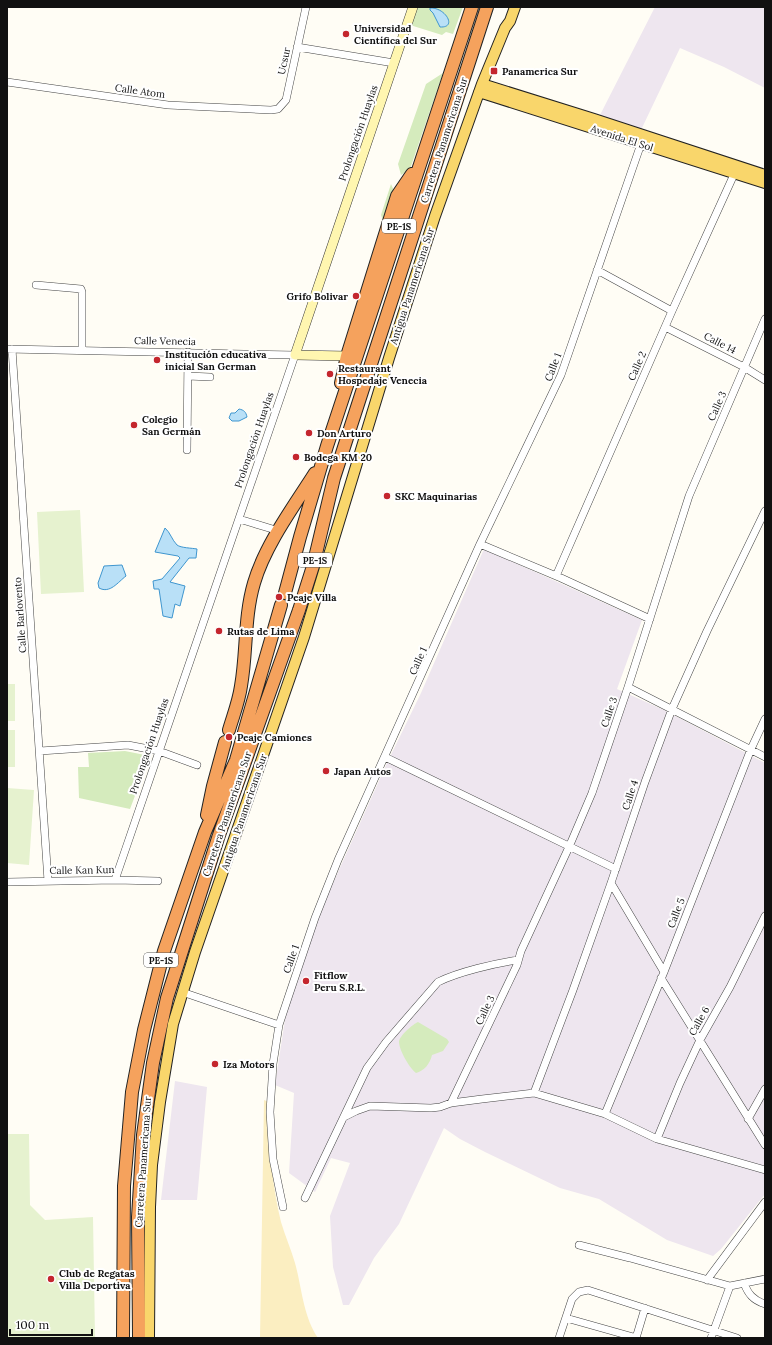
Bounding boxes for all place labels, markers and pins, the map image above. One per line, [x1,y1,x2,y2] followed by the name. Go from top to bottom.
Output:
[354,22,437,47] place label: Universidad Científica del Sur
[341,29,351,39] marker: Universidad Científica del Sur
[502,65,578,78] place label: Panamerica Sur
[489,66,499,76] marker: Panamerica Sur
[287,290,348,303] place label: Grifo Bolivar
[351,291,361,301] marker: Grifo Bolivar
[165,348,267,373] place label: Institución educativa inicial San German
[152,355,162,365] marker: Institución educativa inicial San German
[338,362,428,387] place label: Restaurant Hospedaje Venecia
[325,369,335,379] marker: Restaurant Hospedaje Venecia
[142,413,201,438] place label: Colegio San Germán
[129,420,139,430] marker: Colegio San Germán
[317,427,372,440] place label: Don Arturo
[304,428,314,438] marker: Don Arturo
[304,451,372,464] place label: Bodega KM 20
[291,452,301,462] marker: Bodega KM 20
[395,490,477,503] place label: SKC Maquinarias
[382,491,392,501] marker: SKC Maquinarias
[287,591,337,604] place label: Peaje Villa
[274,592,284,602] marker: Peaje Villa
[227,625,295,638] place label: Rutas de Lima
[214,626,224,636] marker: Rutas de Lima
[237,731,312,744] place label: Peaje Camiones
[224,732,234,742] marker: Peaje Camiones
[334,765,391,778] place label: Japan Autos
[321,766,331,776] marker: Japan Autos
[314,969,365,994] place label: Fitflow Peru S.R.L.
[301,976,311,986] marker: Fitflow Peru S.R.L.
[223,1058,274,1071] place label: Iza Motors
[210,1059,220,1069] marker: Iza Motors
[59,1267,135,1292] place label: Club de Regatas Villa Deportiva
[46,1274,56,1284] marker: Club de Regatas Villa Deportiva

